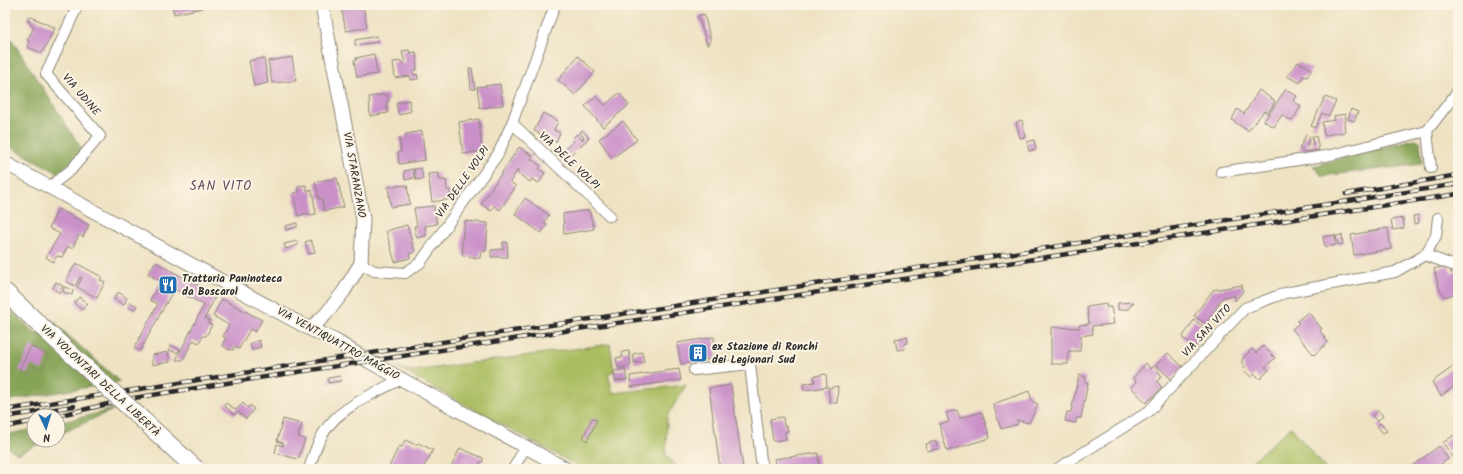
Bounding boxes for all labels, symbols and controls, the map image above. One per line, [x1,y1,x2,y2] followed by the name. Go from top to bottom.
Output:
[57,70,105,121] street label: VIA UDINE
[534,128,604,194] street label: VIA DELE VOLPI
[338,131,370,220] street label: VIA STARANZANO
[431,142,495,222] street label: VIA DELLE VOLPI
[190,176,252,197] district label: SAN VITO
[182,270,283,301] place label: Trattoria Paninoteca da Boscarol
[157,274,179,296] restaurant icon: Trattoria Paninoteca da Boscarol
[1178,300,1236,362] street label: VIA SAN VITO
[273,303,403,385] street label: VIA VENTIQUATTRO MAGGIO
[38,322,162,440] street label: VIA VOLONTARI DELLA LIBERTÀ
[712,338,819,369] place label: ex Stazione di Ronchi dei Legionari Sud
[687,342,709,364] building icon: ex Stazione di Ronchi dei Legionari Sud
[26,408,66,448] north arrow

